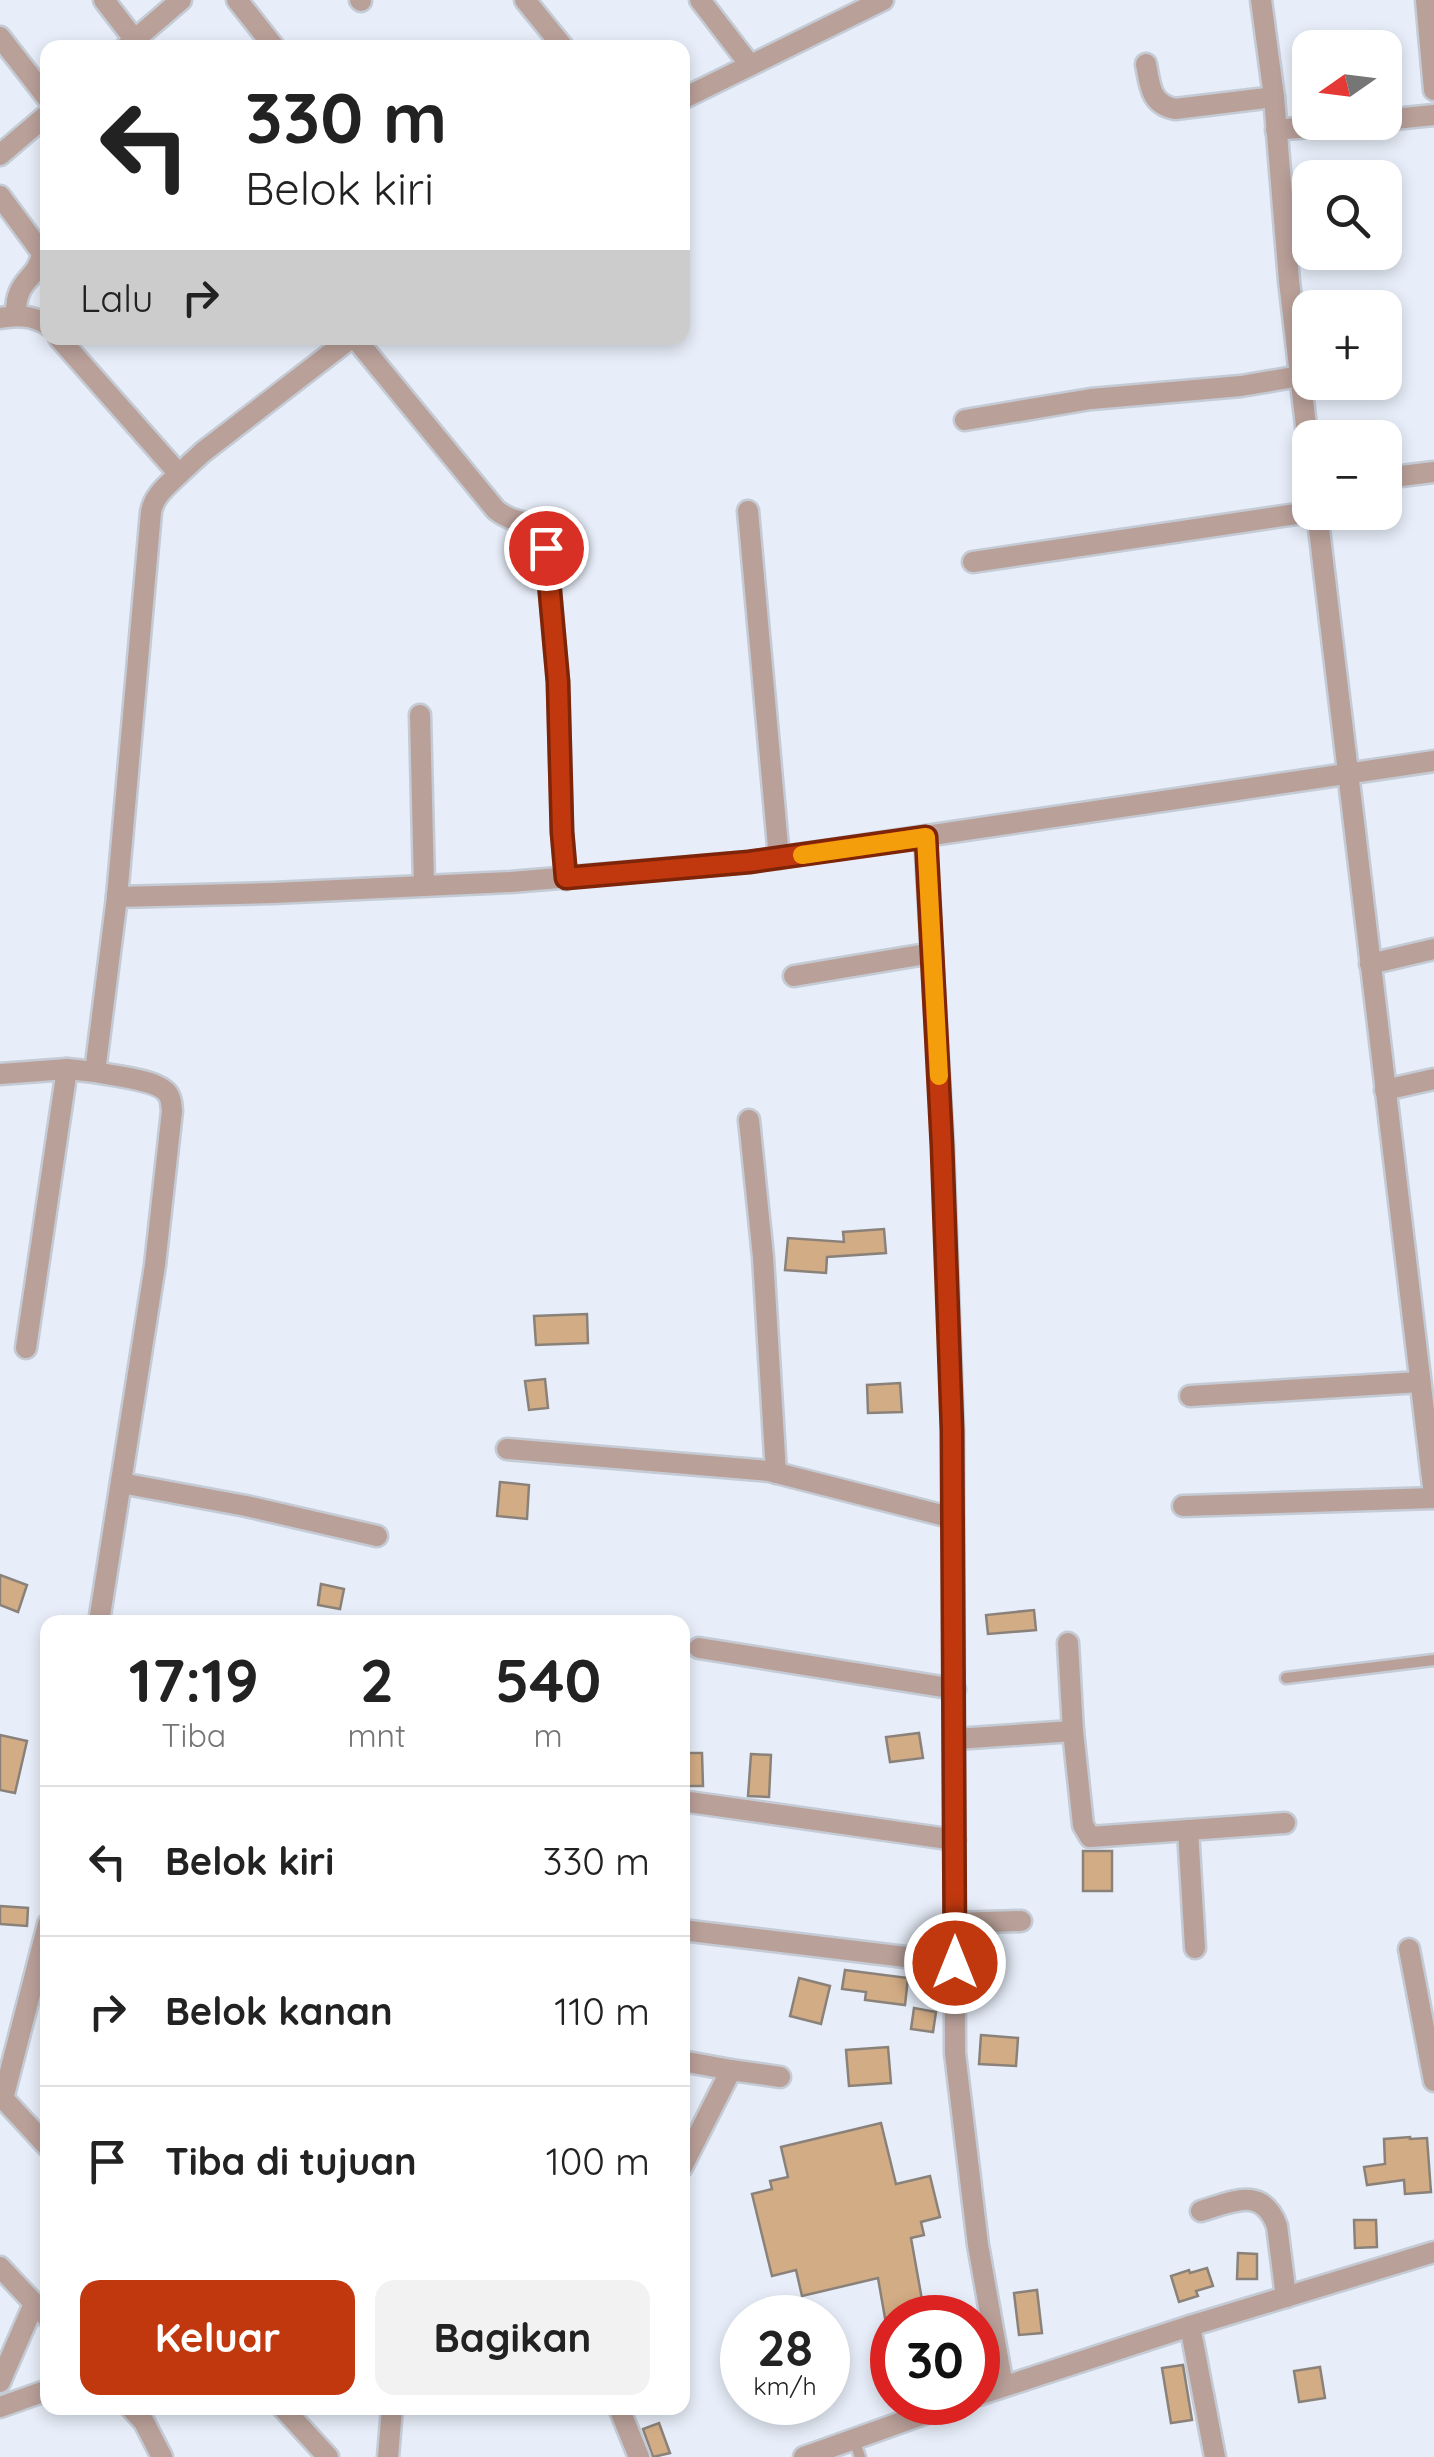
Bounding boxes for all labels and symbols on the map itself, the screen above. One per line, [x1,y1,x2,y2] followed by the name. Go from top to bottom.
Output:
[1292,30,1402,140] north arrow
[504,506,589,591] pin
[903,1911,1007,2015] position arrow
[870,2295,1000,2425] speed limit sign: 30

